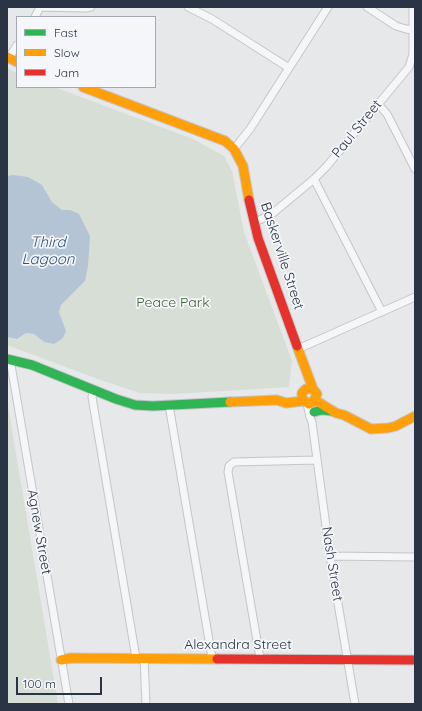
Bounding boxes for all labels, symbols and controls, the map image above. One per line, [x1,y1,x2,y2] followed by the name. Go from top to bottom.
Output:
[16,16,156,88] legend
[54,25,78,40] text: Fast
[54,45,80,60] text: Slow
[54,65,79,80] text: Jam
[328,97,386,161] street label: Paul Street
[257,200,307,312] street label: Baskerville Street
[22,233,74,268] water label: Third Lagoon
[136,295,210,311] park label: Peace Park
[23,488,55,576] street label: Agnew Street
[318,526,346,602] street label: Nash Street
[184,637,292,653] street label: Alexandra Street
[18,669,104,695] scale bar
[23,676,56,691] text: 100 m

